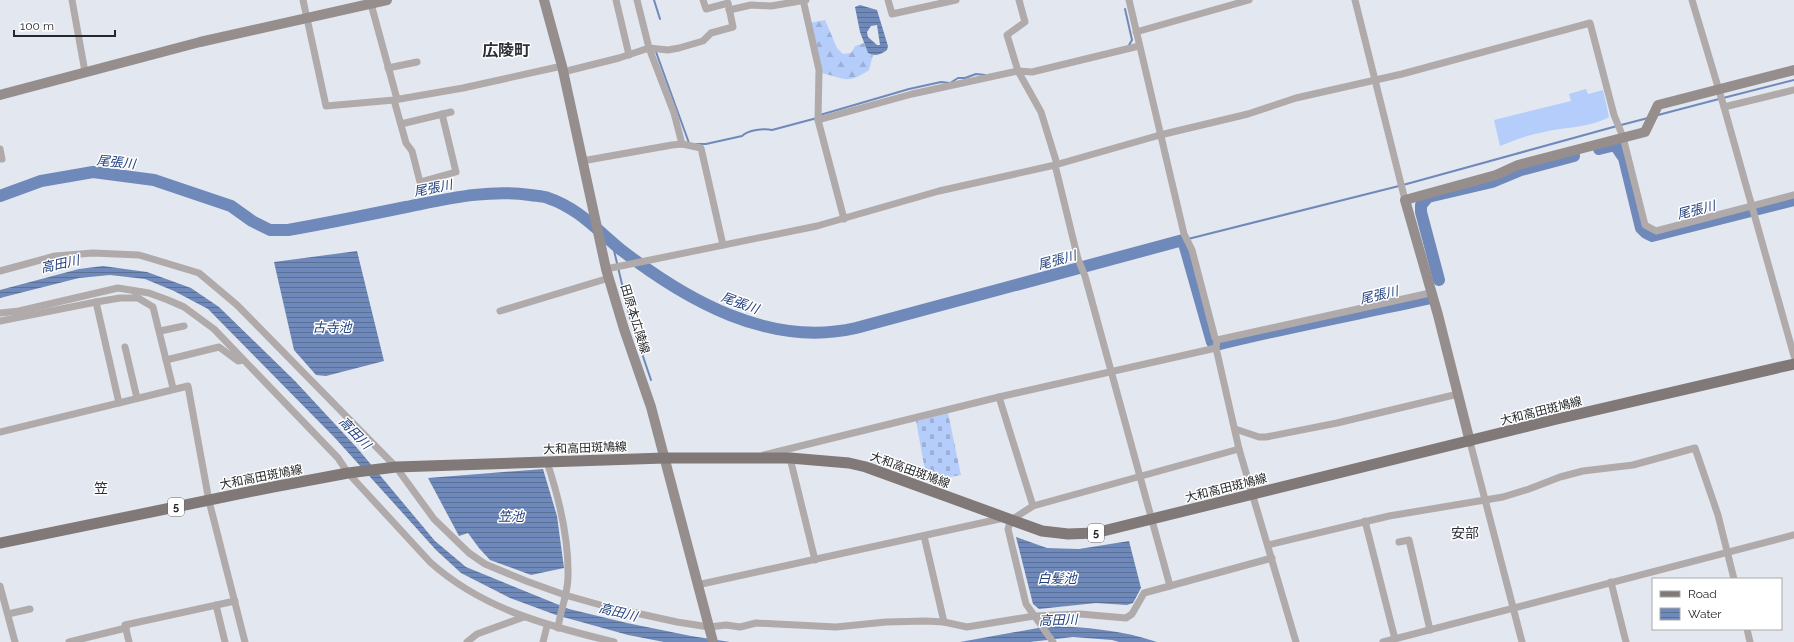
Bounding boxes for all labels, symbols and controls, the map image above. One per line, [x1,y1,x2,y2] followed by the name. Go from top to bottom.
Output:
[14,12,115,38] scale bar
[20,19,54,33] text: 100 m
[482,41,530,60] district label: 広陵町
[96,153,138,172] water label: 尾張川
[412,177,456,199] water label: 尾張川
[1675,198,1719,222] water label: 尾張川
[1036,247,1080,272] water label: 尾張川
[39,252,83,275] water label: 高田川
[618,283,652,355] street label: 田原本広陵線
[1358,283,1402,307] water label: 尾張川
[719,289,763,317] water label: 尾張川
[312,320,353,335] water label: 古寺池
[1499,394,1583,428] street label: 大和高田斑鳩線
[336,414,375,454] water label: 高田川
[543,440,627,456] street label: 大和高田斑鳩線
[868,449,952,491] street label: 大和高田斑鳩線
[218,462,304,492] street label: 大和高田斑鳩線
[1184,471,1268,505] street label: 大和高田斑鳩線
[94,480,108,496] district label: 笠
[168,498,184,516] road number: 5
[498,509,526,524] water label: 笠池
[1088,524,1104,542] road number: 5
[1451,525,1479,541] district label: 安部
[1037,571,1078,586] water label: 白髪池
[1652,578,1782,630] legend
[1688,587,1717,601] text: Road
[597,600,641,624] water label: 高田川
[1688,607,1722,621] text: Water
[1038,612,1080,628] water label: 高田川

